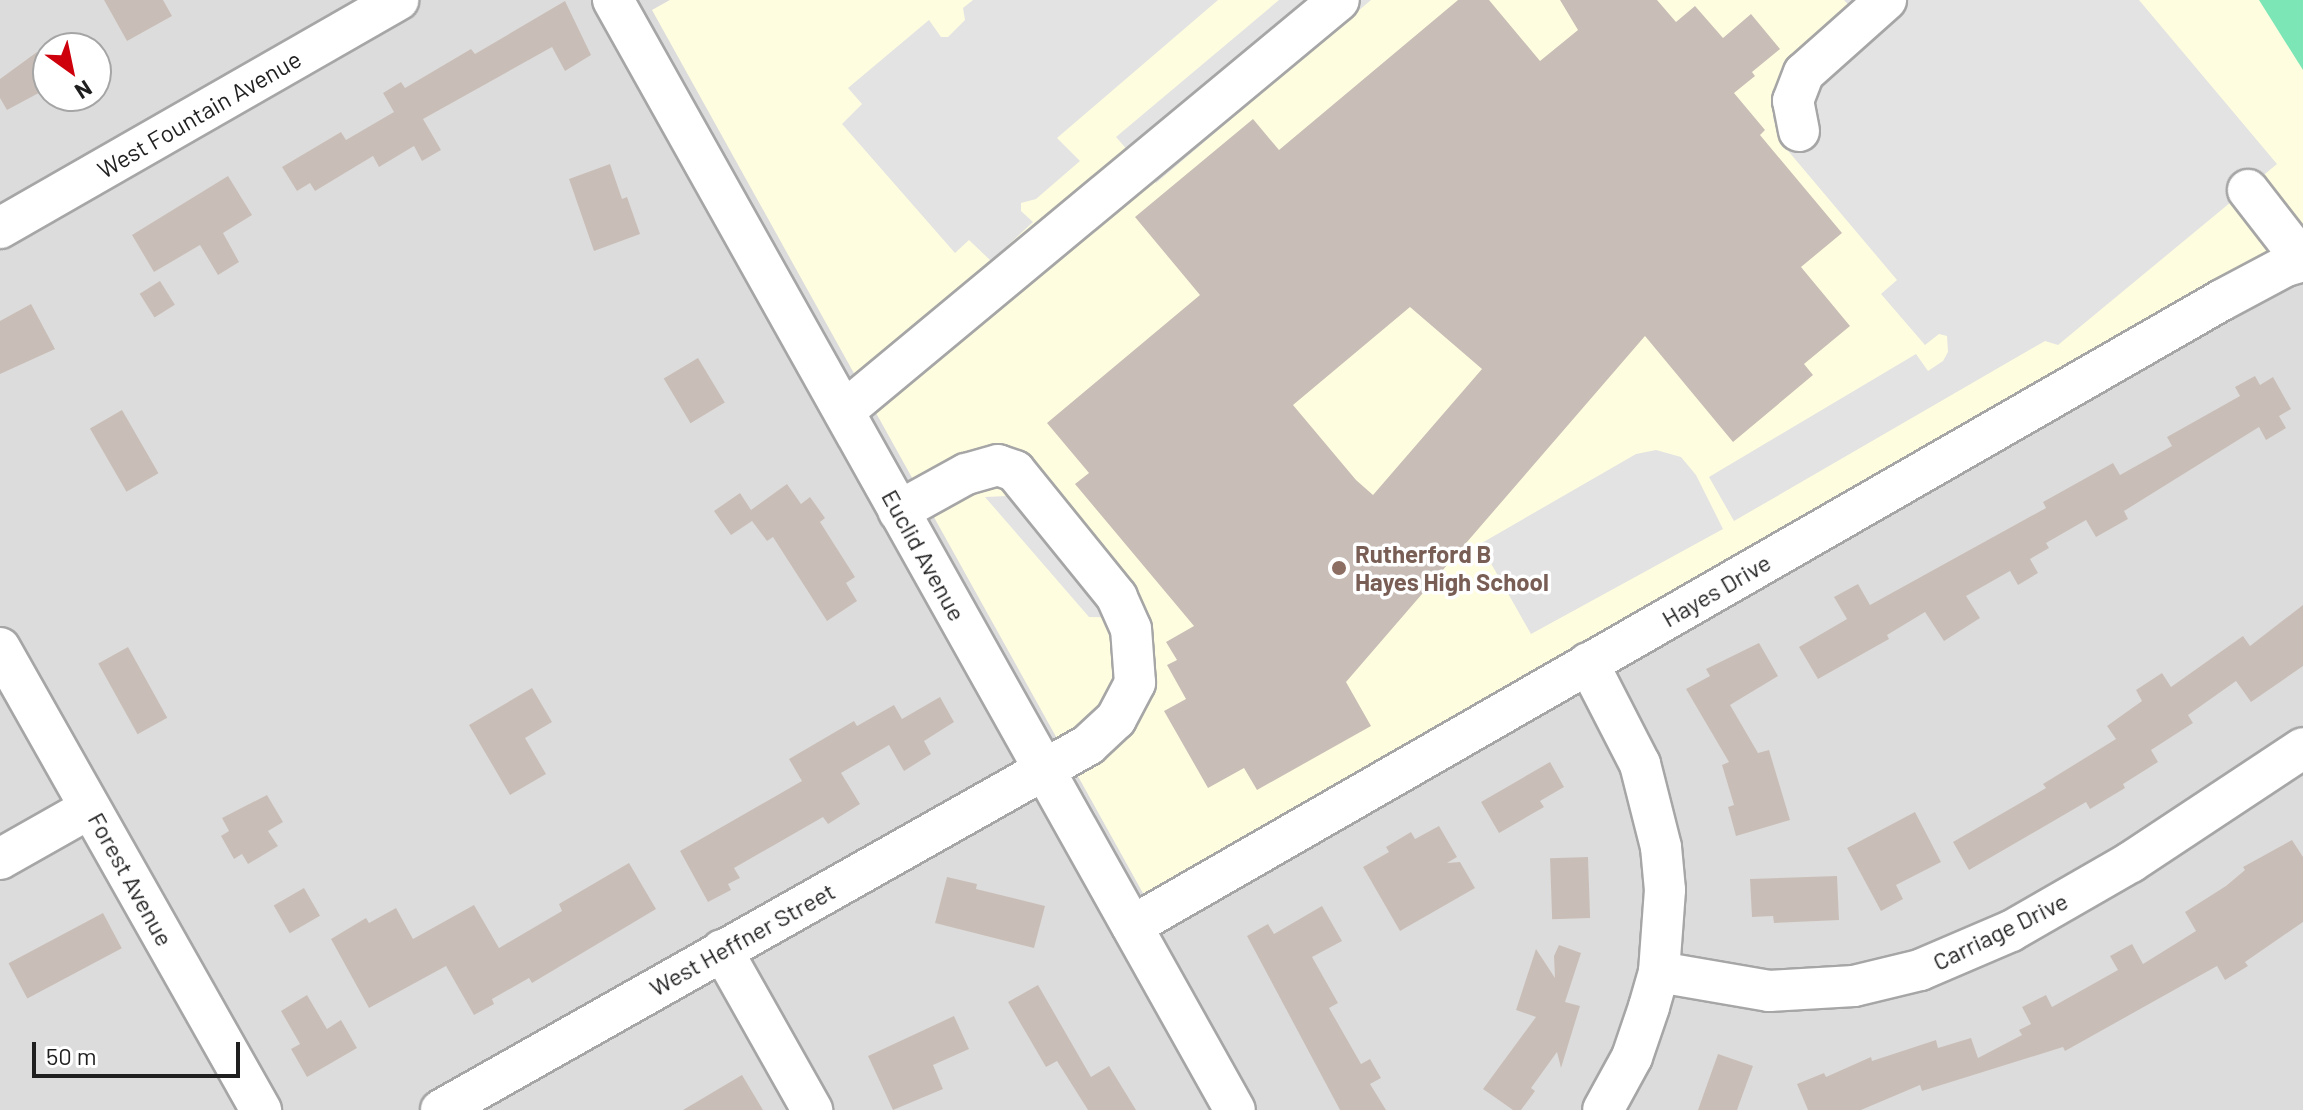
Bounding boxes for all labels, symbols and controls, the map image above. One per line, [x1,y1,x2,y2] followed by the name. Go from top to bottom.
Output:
[32,32,112,112] north arrow
[92,44,306,184] street label: West Fountain Avenue
[71,76,97,105] text: N
[876,484,972,626] street label: Euclid Avenue
[1355,540,1549,596] place label: Rutherford B Hayes High School
[1656,547,1776,633] street label: Hayes Drive
[1330,559,1348,577] marker: Rutherford B Hayes High School
[82,807,180,951] street label: Forest Avenue
[644,876,840,1002] street label: West Heffner Street
[1928,886,2072,976] street label: Carriage Drive
[36,1026,244,1076] scale bar
[46,1041,97,1070] text: 50 m

